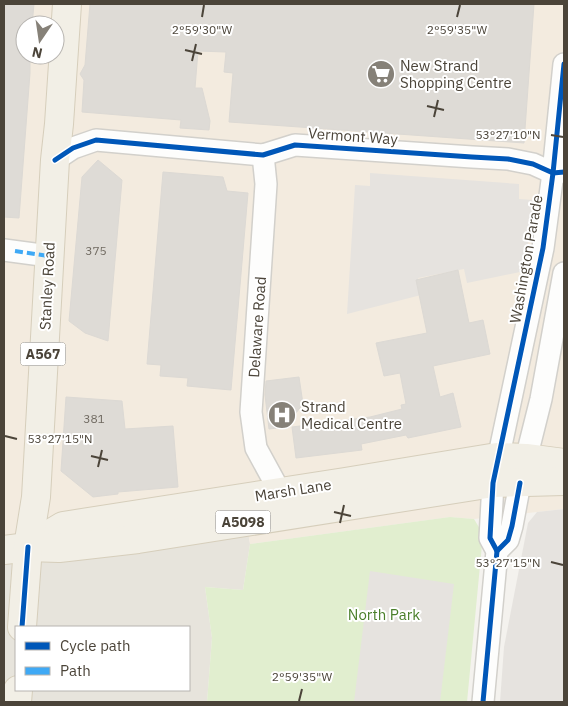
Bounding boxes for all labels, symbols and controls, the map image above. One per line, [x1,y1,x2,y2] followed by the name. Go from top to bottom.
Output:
[15,15,65,65] north arrow
[172,22,233,37] text: 2°59'30"W
[427,22,488,37] text: 2°59'35"W
[30,43,44,63] text: N
[400,56,512,92] place label: New Strand Shopping Centre
[366,59,396,89] supermarket icon: New Strand Shopping Centre
[308,123,399,149] street label: Vermont Way
[475,127,541,142] text: 53°27'10"N
[505,193,547,325] street label: Washington Parade
[35,241,59,331] street label: Stanley Road
[85,243,107,258] house number: 375
[244,276,270,378] street label: Delaware Road
[20,342,66,366] road number: A567
[301,397,402,433] place label: Strand Medical Centre
[267,400,297,430] hospital icon: Strand Medical Centre
[83,411,105,426] house number: 381
[27,431,93,446] text: 53°27'15"N
[253,475,333,505] street label: Marsh Lane
[216,511,270,534] road number: A5098
[475,555,541,570] text: 53°27'15"N
[348,605,420,624] park label: North Park
[15,626,190,691] legend
[60,636,131,655] text: Cycle path
[60,661,91,680] text: Path
[272,669,333,684] text: 2°59'35"W

